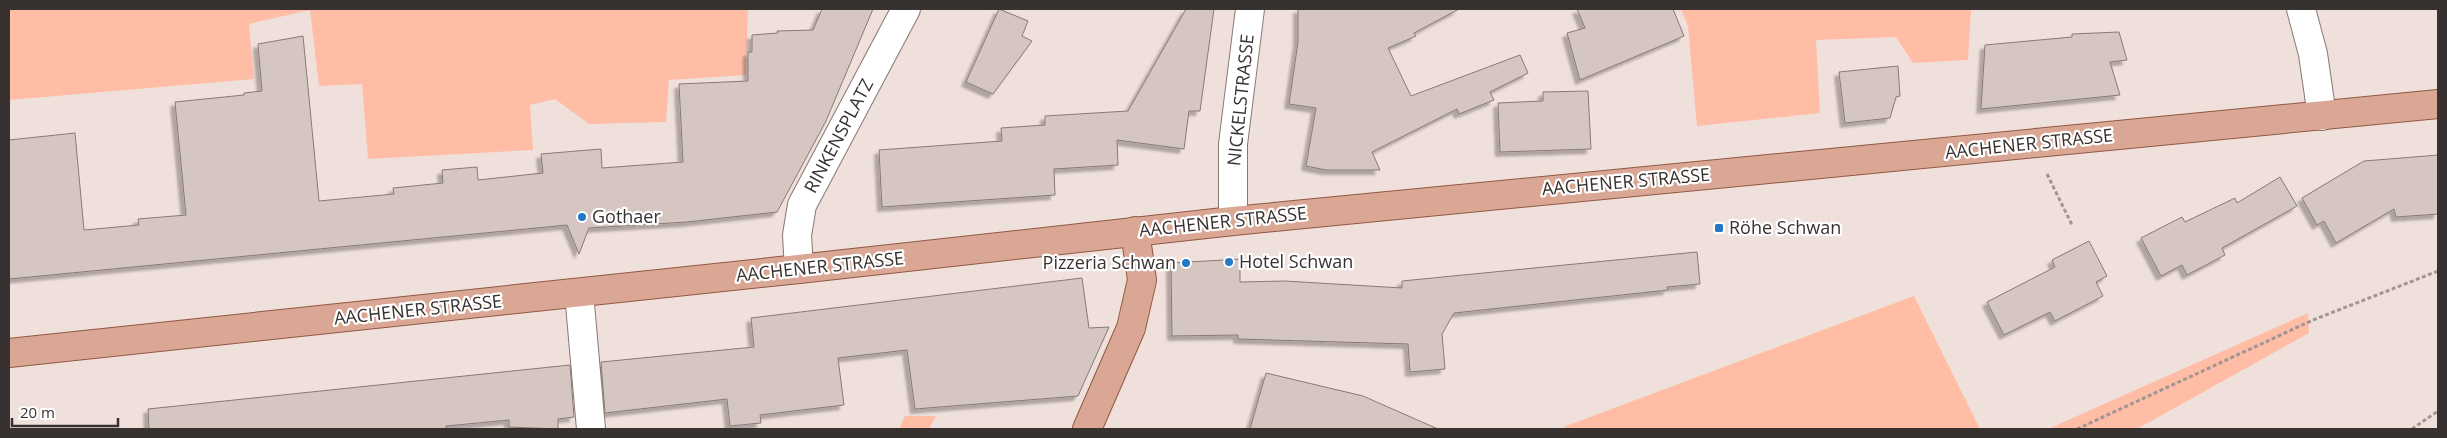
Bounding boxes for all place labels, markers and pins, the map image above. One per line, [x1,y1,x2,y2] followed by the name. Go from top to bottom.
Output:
[592,204,661,228] place label: Gothaer
[576,211,588,223] marker: Gothaer
[1729,215,1841,239] place label: Röhe Schwan
[1713,222,1725,234] marker: Röhe Schwan
[1239,249,1353,273] place label: Hotel Schwan
[1043,250,1176,274] place label: Pizzeria Schwan
[1223,256,1235,268] marker: Hotel Schwan
[1180,257,1192,269] marker: Pizzeria Schwan

